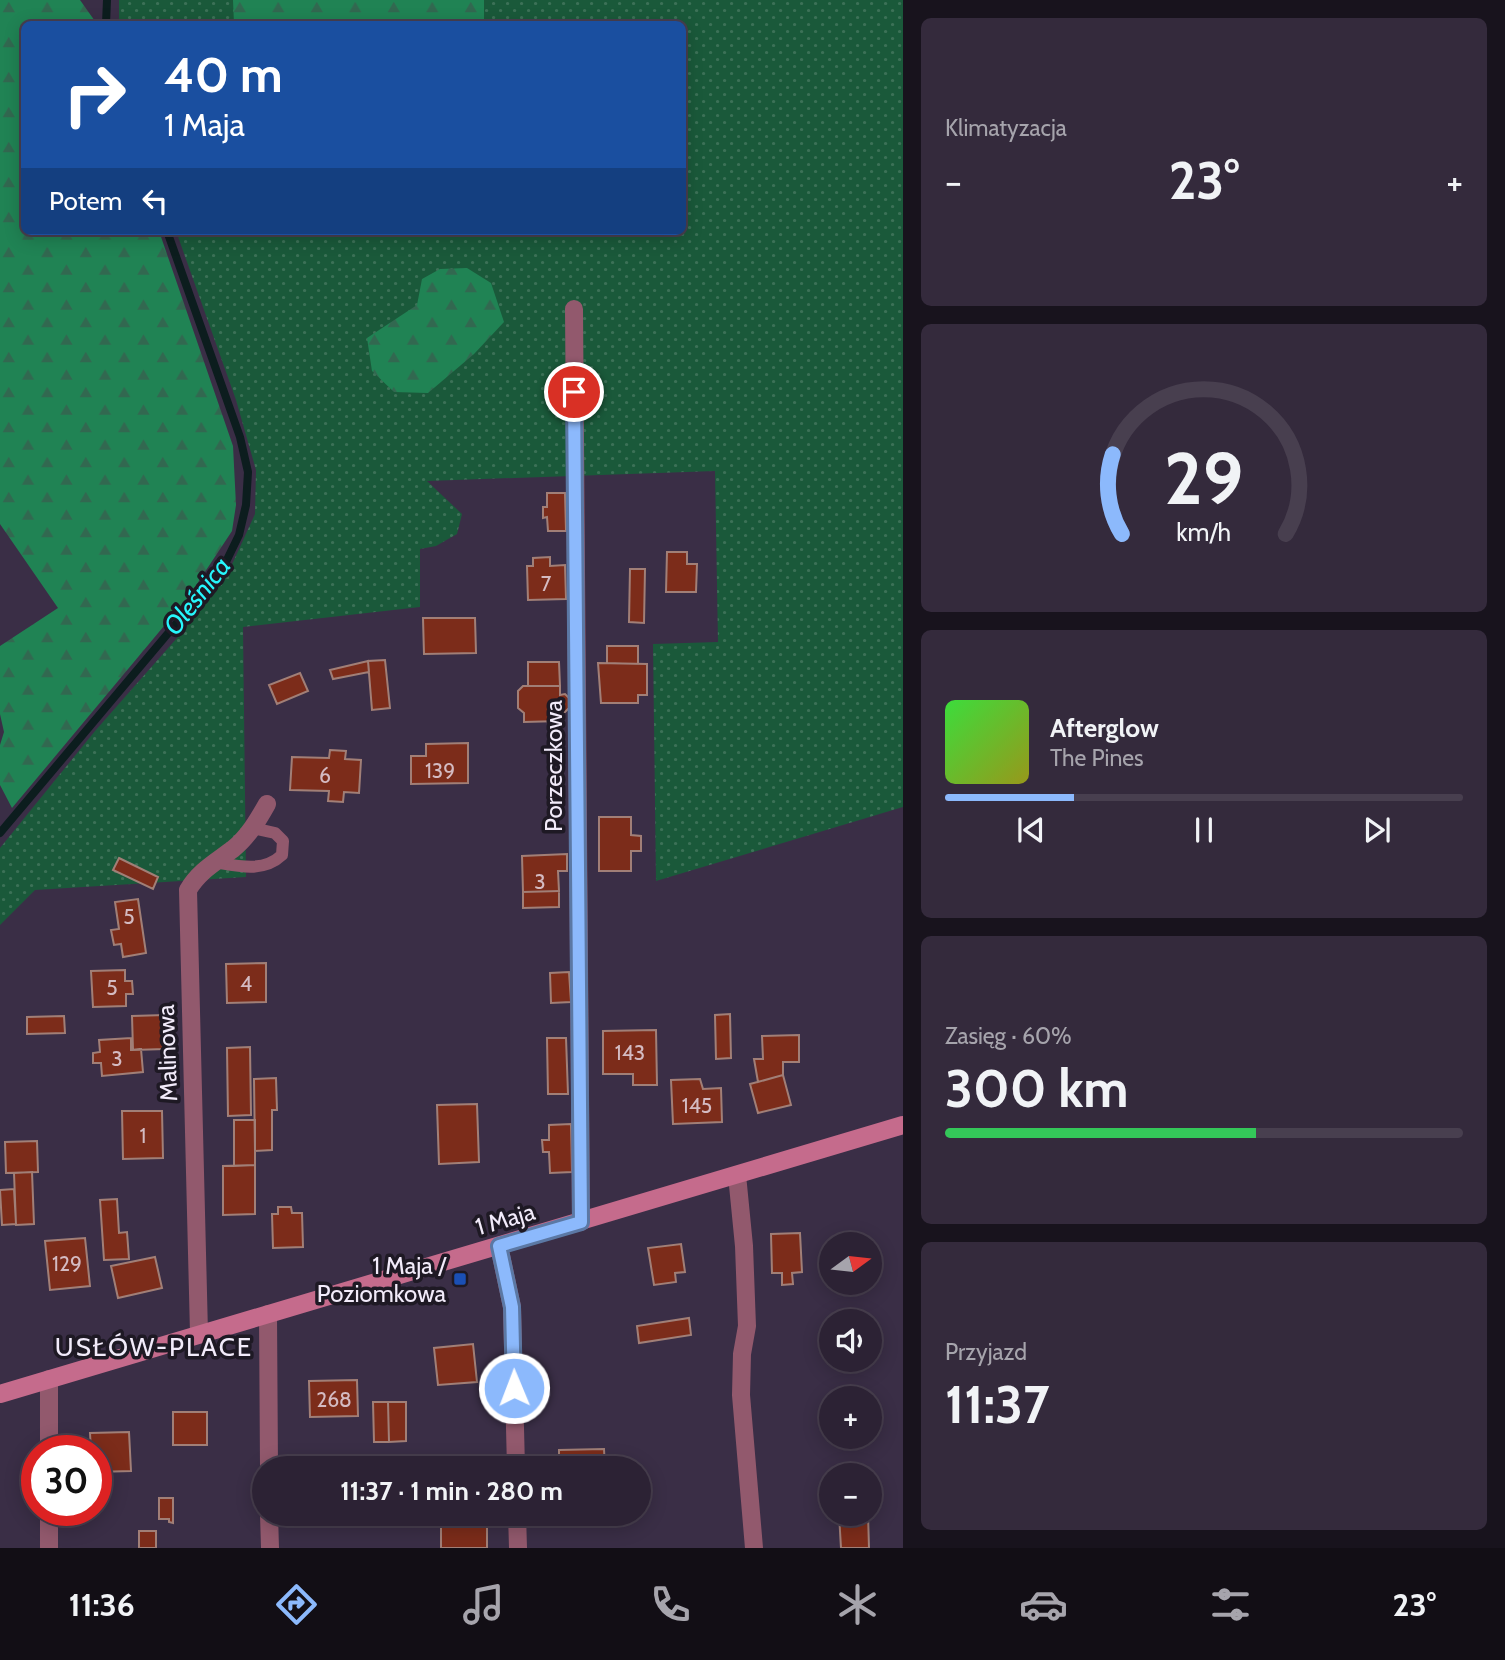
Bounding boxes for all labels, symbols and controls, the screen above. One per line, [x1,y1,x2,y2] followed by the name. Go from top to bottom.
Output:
[164,45,283,104] text: 40 m
[49,49,140,140] icon: right
[164,105,245,144] text: 1 Maja
[945,114,1067,142] text: Klimatyzacja
[1169,149,1239,212] text: 23°
[945,158,962,205] text: −
[1446,158,1463,205] text: +
[136,182,174,220] icon: left
[49,185,122,217] text: Potem
[544,362,604,422] pin
[555,373,593,411] icon: arrive
[1164,434,1244,522] text: 29
[1177,517,1231,547] text: km/h
[157,551,237,641] water label: Oleśnica
[541,571,552,596] house number: 7
[539,700,568,832] street label: Porzeczkowa
[1050,712,1159,744] text: Afterglow
[1050,744,1144,772] text: The Pines
[425,758,455,783] house number: 139
[319,763,331,788] house number: 6
[1012,811,1050,849] icon: previous
[1185,811,1223,849] icon: pause
[1358,811,1396,849] icon: next
[534,869,546,894] house number: 3
[123,904,135,929] house number: 5
[240,971,252,996] house number: 4
[106,975,118,1000] house number: 5
[151,1004,183,1102] street label: Malinowa
[945,1022,1072,1050] text: Zasięg · 60%
[615,1040,645,1065] house number: 143
[111,1046,123,1071] house number: 3
[945,1057,1129,1120] text: 300 km
[682,1093,712,1118] house number: 145
[140,1123,146,1148] house number: 1
[472,1197,539,1241] street label: 1 Maja
[819,1232,882,1295] north arrow
[819,1232,882,1526] map controls
[52,1251,82,1276] house number: 129
[317,1251,447,1308] place label: 1 Maja / Poziomkowa
[452,1271,468,1287] marker: 1 Maja / Poziomkowa
[819,1309,882,1372] button: sound
[55,1331,253,1363] district label: USŁÓW-PLACE
[945,1338,1027,1366] text: Przyjazd
[477,1351,551,1425] position arrow
[945,1373,1049,1436] text: 11:37
[819,1386,882,1449] button: +
[316,1387,352,1412] house number: 268
[21,1435,112,1526] speed limit sign: 30
[819,1463,882,1526] button: −
[340,1475,563,1507] text: 11:37 · 1 min · 280 m
[272,1580,321,1629] icon: directions
[459,1580,508,1629] icon: music
[646,1580,695,1629] icon: phone
[833,1580,882,1629] icon: climate
[1019,1580,1068,1629] icon: car
[1206,1580,1255,1629] icon: filters
[69,1585,135,1624] text: 11:36
[1393,1585,1436,1624] text: 23°

